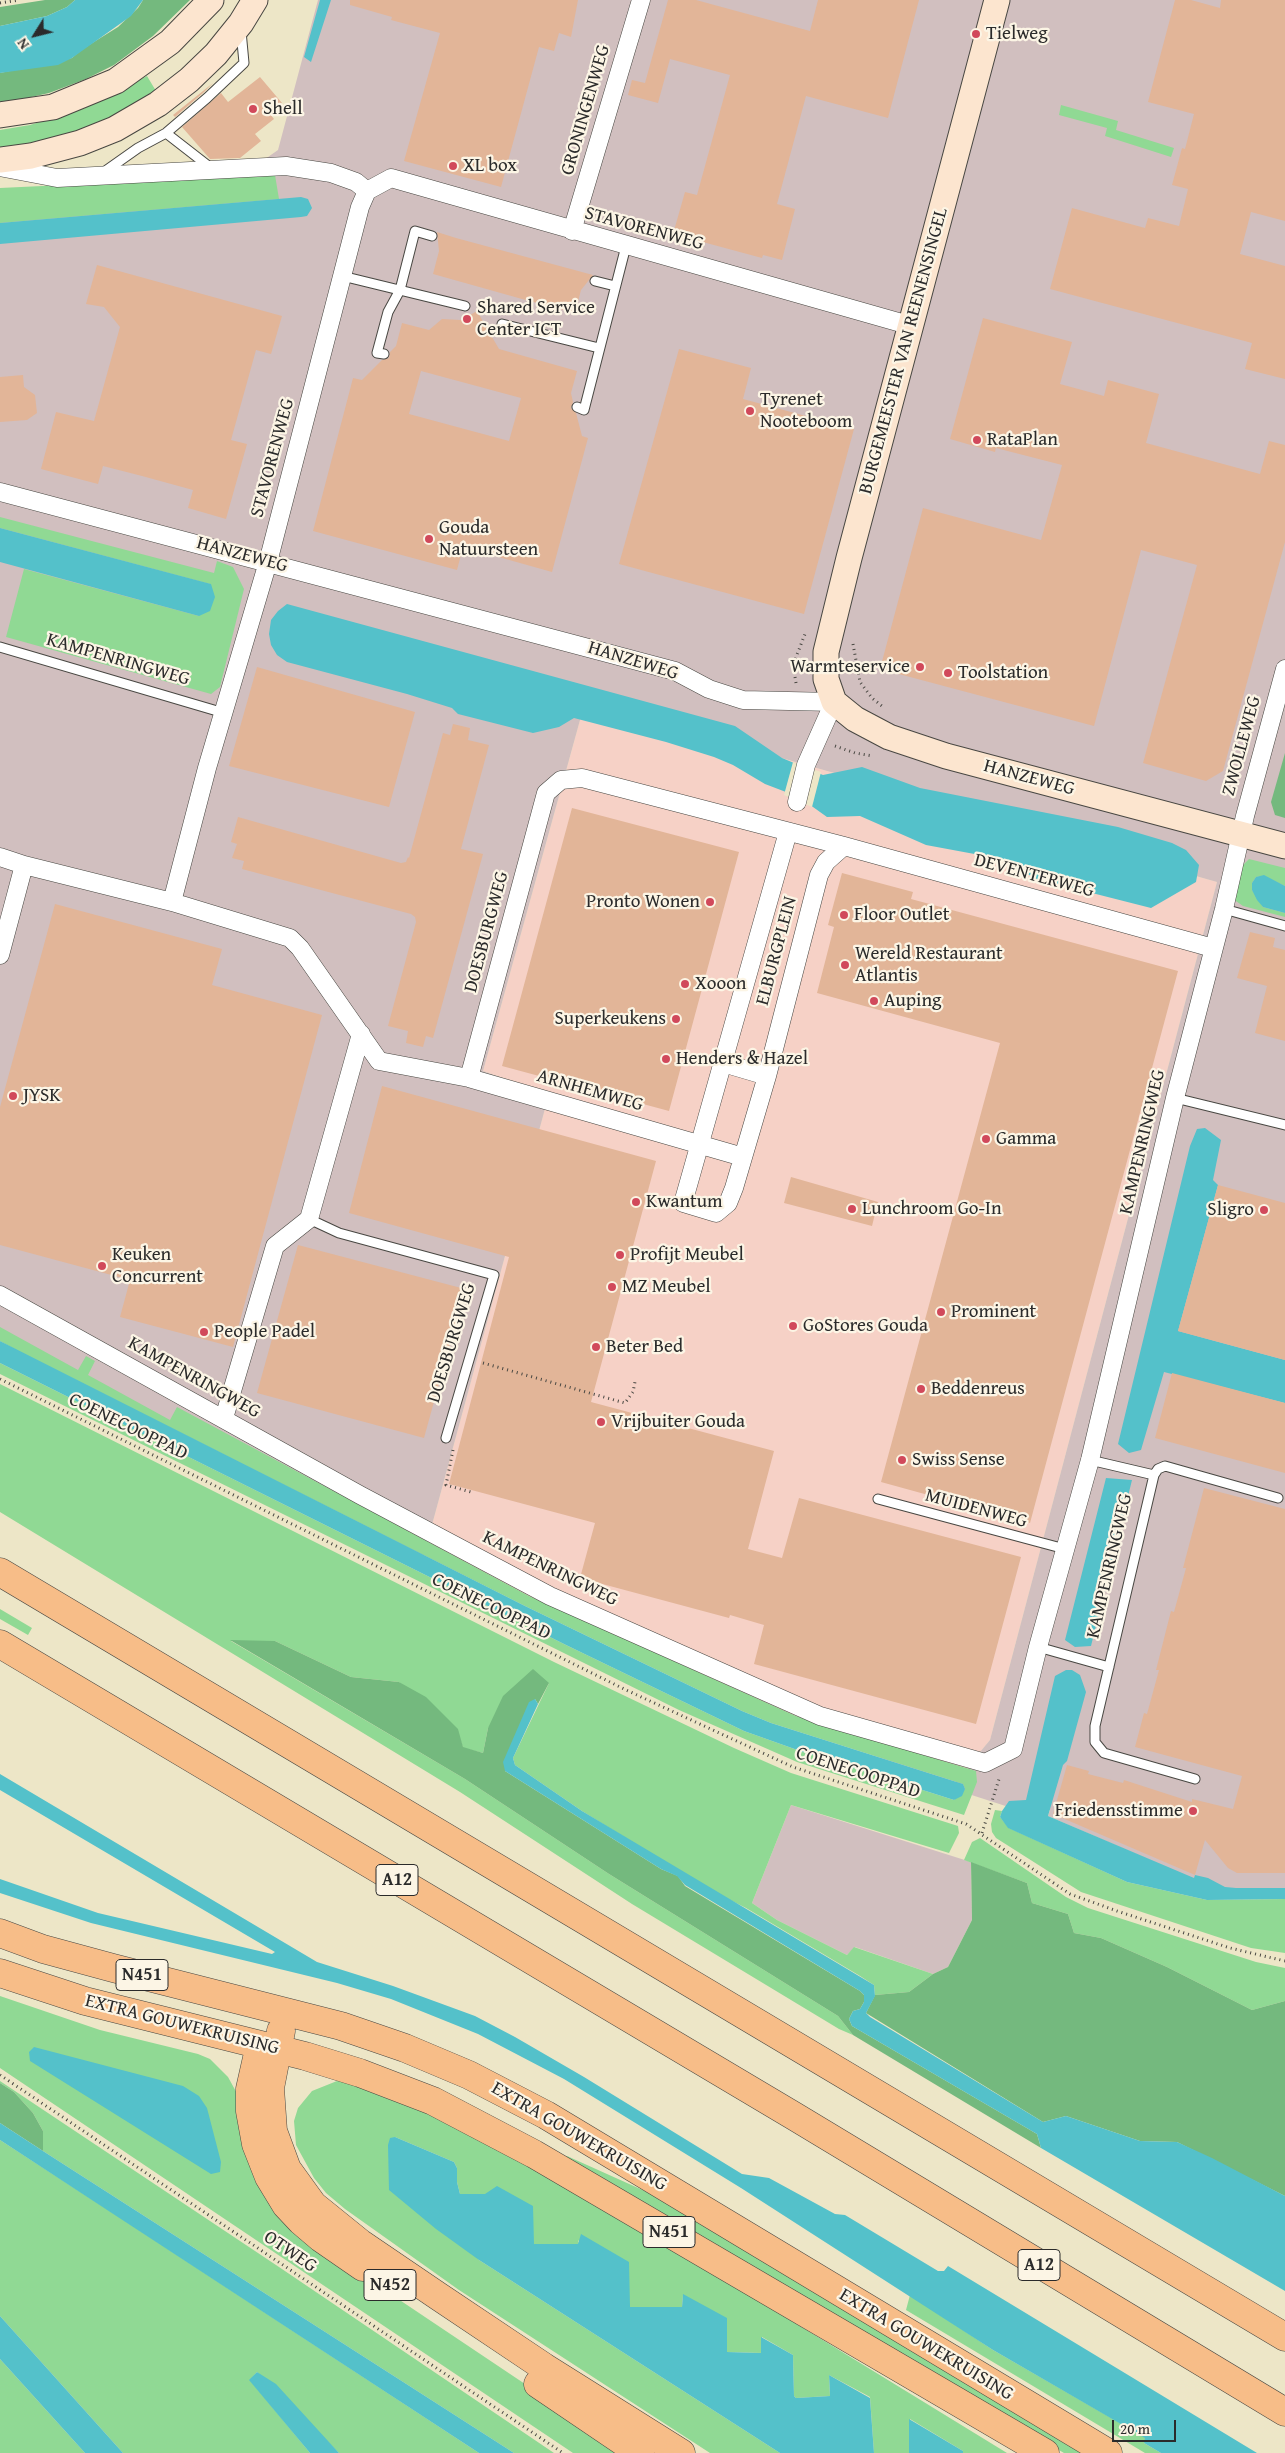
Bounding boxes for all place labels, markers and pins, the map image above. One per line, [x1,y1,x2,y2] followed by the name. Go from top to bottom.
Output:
[986,23,1048,45] place label: Tielweg
[970,28,982,40] marker: Tielweg
[263,98,303,120] place label: Shell
[247,103,259,115] marker: Shell
[463,155,517,177] place label: XL box
[447,160,459,172] marker: XL box
[477,297,595,341] place label: Shared Service Center ICT
[461,313,473,325] marker: Shared Service Center ICT
[760,389,852,433] place label: Tyrenet Nooteboom
[744,405,756,417] marker: Tyrenet Nooteboom
[987,429,1058,451] place label: RataPlan
[971,434,983,446] marker: RataPlan
[439,517,538,561] place label: Gouda Natuursteen
[423,533,435,545] marker: Gouda Natuursteen
[790,656,910,678] place label: Warmteservice
[914,661,926,673] marker: Warmteservice
[958,662,1048,684] place label: Toolstation
[942,667,954,679] marker: Toolstation
[586,891,700,913] place label: Pronto Wonen
[704,896,716,908] marker: Pronto Wonen
[854,904,949,926] place label: Floor Outlet
[838,909,850,921] marker: Floor Outlet
[855,943,1003,987] place label: Wereld Restaurant Atlantis
[839,959,851,971] marker: Wereld Restaurant Atlantis
[695,973,747,995] place label: Xooon
[679,978,691,990] marker: Xooon
[884,990,942,1012] place label: Auping
[868,995,880,1007] marker: Auping
[555,1008,666,1030] place label: Superkeukens
[670,1013,682,1025] marker: Superkeukens
[676,1048,808,1070] place label: Henders & Hazel
[660,1053,672,1065] marker: Henders & Hazel
[23,1085,61,1107] place label: JYSK
[7,1090,19,1102] marker: JYSK
[996,1128,1056,1150] place label: Gamma
[980,1133,992,1145] marker: Gamma
[646,1191,723,1213] place label: Kwantum
[630,1196,642,1208] marker: Kwantum
[862,1198,1002,1220] place label: Lunchroom Go-In
[1207,1199,1254,1221] place label: Sligro
[846,1203,858,1215] marker: Lunchroom Go-In
[1258,1204,1270,1216] marker: Sligro
[112,1244,203,1288] place label: Keuken Concurrent
[630,1244,744,1266] place label: Profijt Meubel
[614,1249,626,1261] marker: Profijt Meubel
[96,1260,108,1272] marker: Keuken Concurrent
[622,1276,711,1298] place label: MZ Meubel
[606,1281,618,1293] marker: MZ Meubel
[951,1301,1036,1323] place label: Prominent
[935,1306,947,1318] marker: Prominent
[803,1315,928,1337] place label: GoStores Gouda
[787,1320,799,1332] marker: GoStores Gouda
[214,1321,315,1343] place label: People Padel
[198,1326,210,1338] marker: People Padel
[606,1336,683,1358] place label: Beter Bed
[590,1341,602,1353] marker: Beter Bed
[931,1378,1025,1400] place label: Beddenreus
[915,1383,927,1395] marker: Beddenreus
[611,1411,745,1433] place label: Vrijbuiter Gouda
[595,1416,607,1428] marker: Vrijbuiter Gouda
[912,1449,1005,1471] place label: Swiss Sense
[896,1454,908,1466] marker: Swiss Sense
[1055,1800,1183,1822] place label: Friedensstimme
[1187,1805,1199,1817] marker: Friedensstimme

